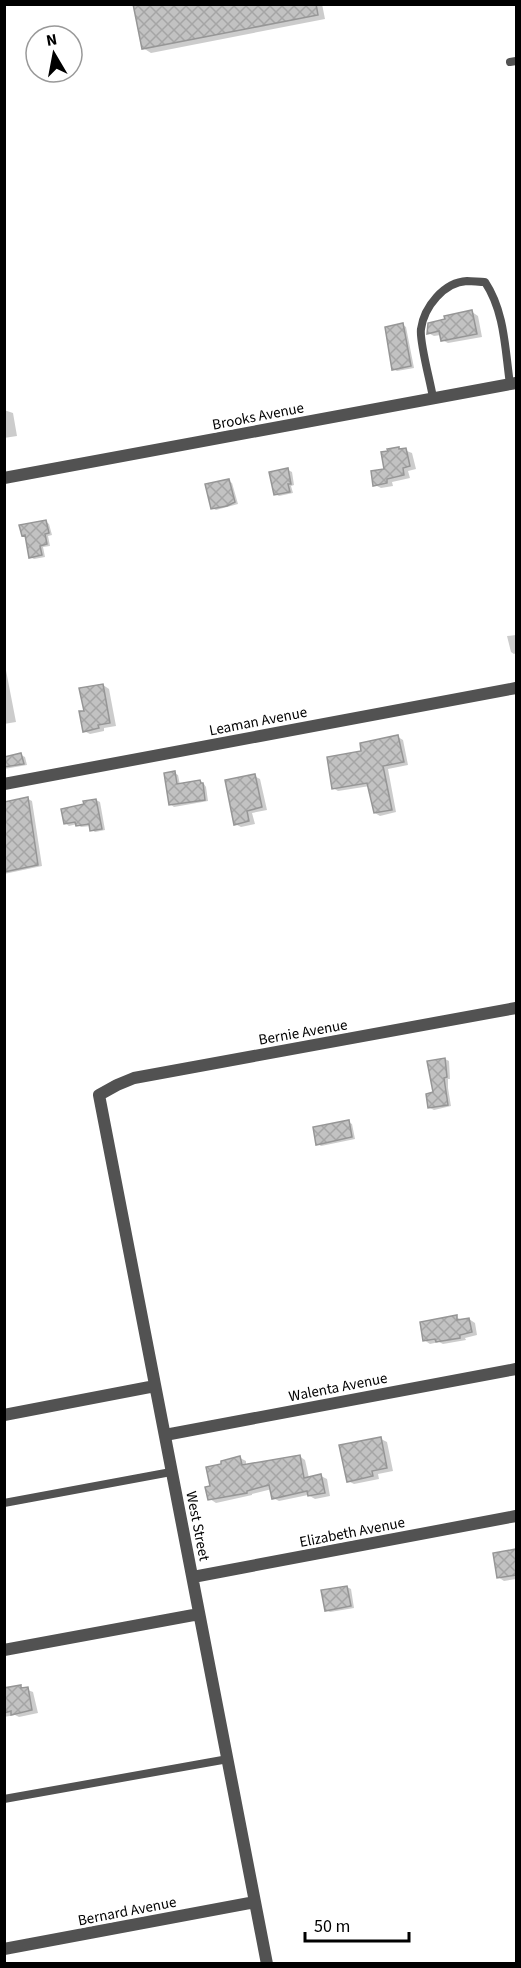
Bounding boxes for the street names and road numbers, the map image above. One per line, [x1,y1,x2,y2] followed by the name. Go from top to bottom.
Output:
[210,397,306,436] street label: Brooks Avenue
[207,702,309,741] street label: Leaman Avenue
[257,1014,349,1051] street label: Bernie Avenue
[287,1368,389,1407] street label: Walenta Avenue
[180,1489,215,1563] street label: West Street
[298,1512,407,1553] street label: Elizabeth Avenue
[76,1892,178,1931] street label: Bernard Avenue

